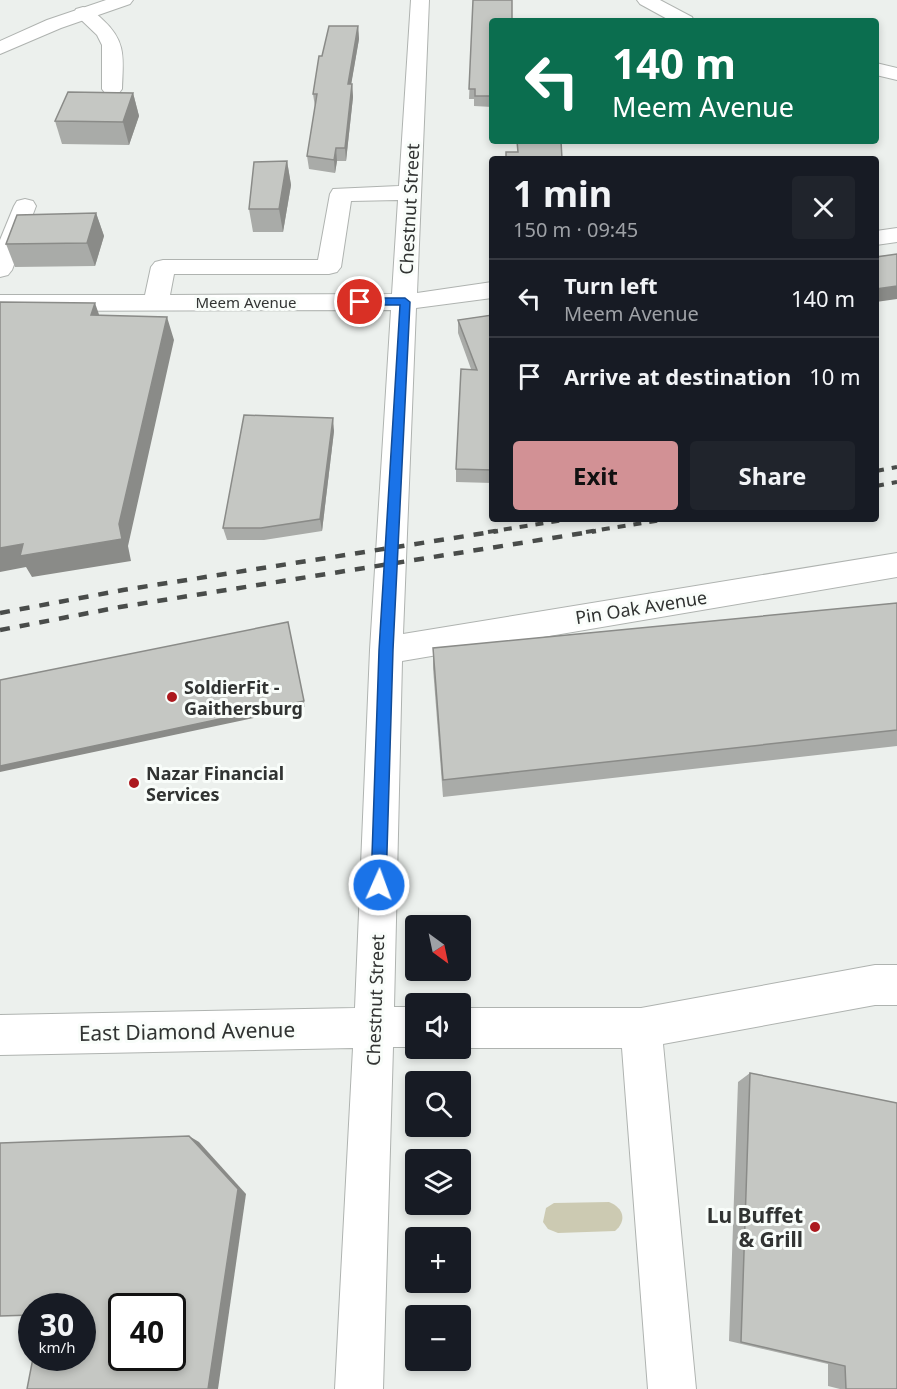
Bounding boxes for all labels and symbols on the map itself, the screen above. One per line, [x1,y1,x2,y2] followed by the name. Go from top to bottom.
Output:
[394,142,424,275] street label: Chestnut Street
[334,276,385,327] pin
[195,292,297,312] street label: Meem Avenue
[573,585,709,629] street label: Pin Oak Avenue
[184,675,303,720] place label: SoldierFit - Gaithersburg
[165,690,179,704] marker: SoldierFit - Gaithersburg
[146,761,284,806] place label: Nazar Financial Services
[127,776,141,790] marker: Nazar Financial Services
[347,853,411,917] position arrow
[405,915,471,981] north arrow
[361,933,389,1066] street label: Chestnut Street
[79,1015,295,1047] street label: East Diamond Avenue
[707,1201,803,1253] place label: Lu Buffet & Grill
[808,1220,822,1234] marker: Lu Buffet & Grill
[108,1293,186,1371] speed limit sign: 40

